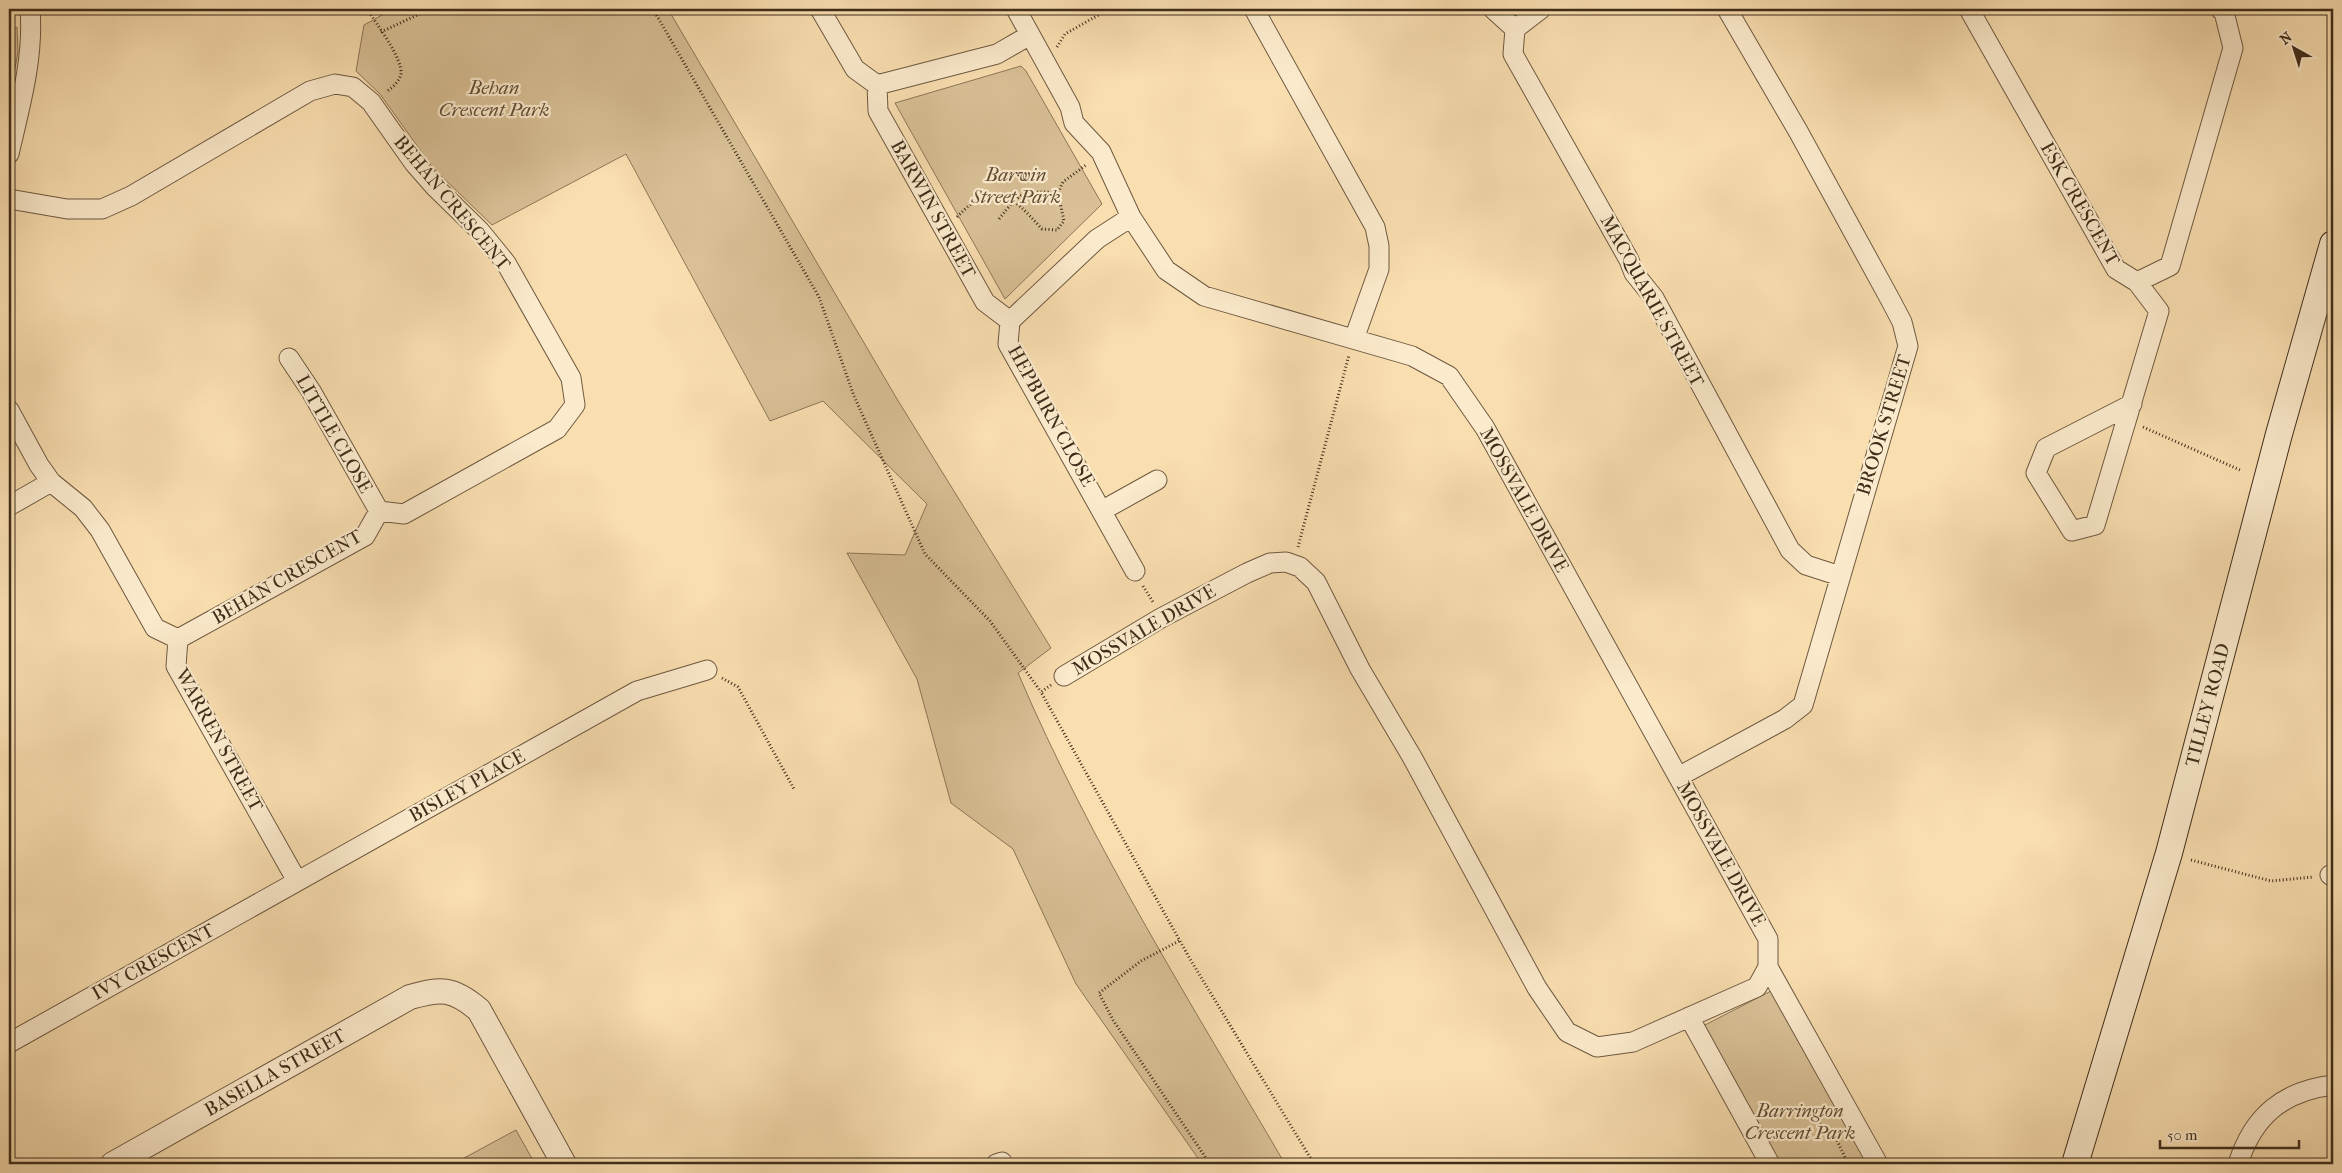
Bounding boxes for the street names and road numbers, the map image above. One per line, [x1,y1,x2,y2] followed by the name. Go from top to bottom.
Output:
[389,131,515,275] street label: BEHAN CRESCENT
[886,136,980,282] street label: BARWIN STREET
[2036,138,2124,270] street label: ESK CRESCENT
[1596,211,1708,391] street label: MACQUARIE STREET
[1003,342,1099,491] street label: HEPBURN CLOSE
[1852,352,1916,498] street label: BROOK STREET
[291,371,377,497] street label: LITTLE CLOSE
[1475,424,1573,577] street label: MOSSVALE DRIVE
[208,525,366,629] street label: BEHAN CRESCENT
[1068,580,1220,680] street label: MOSSVALE DRIVE
[2181,641,2235,769] street label: TILLEY ROAD
[170,664,267,815] street label: WARREN STREET
[405,745,529,827] street label: BISLEY PLACE
[1672,778,1770,931] street label: MOSSVALE DRIVE
[88,919,218,1005] street label: IVY CRESCENT
[201,1024,350,1121] street label: BASELLA STREET

